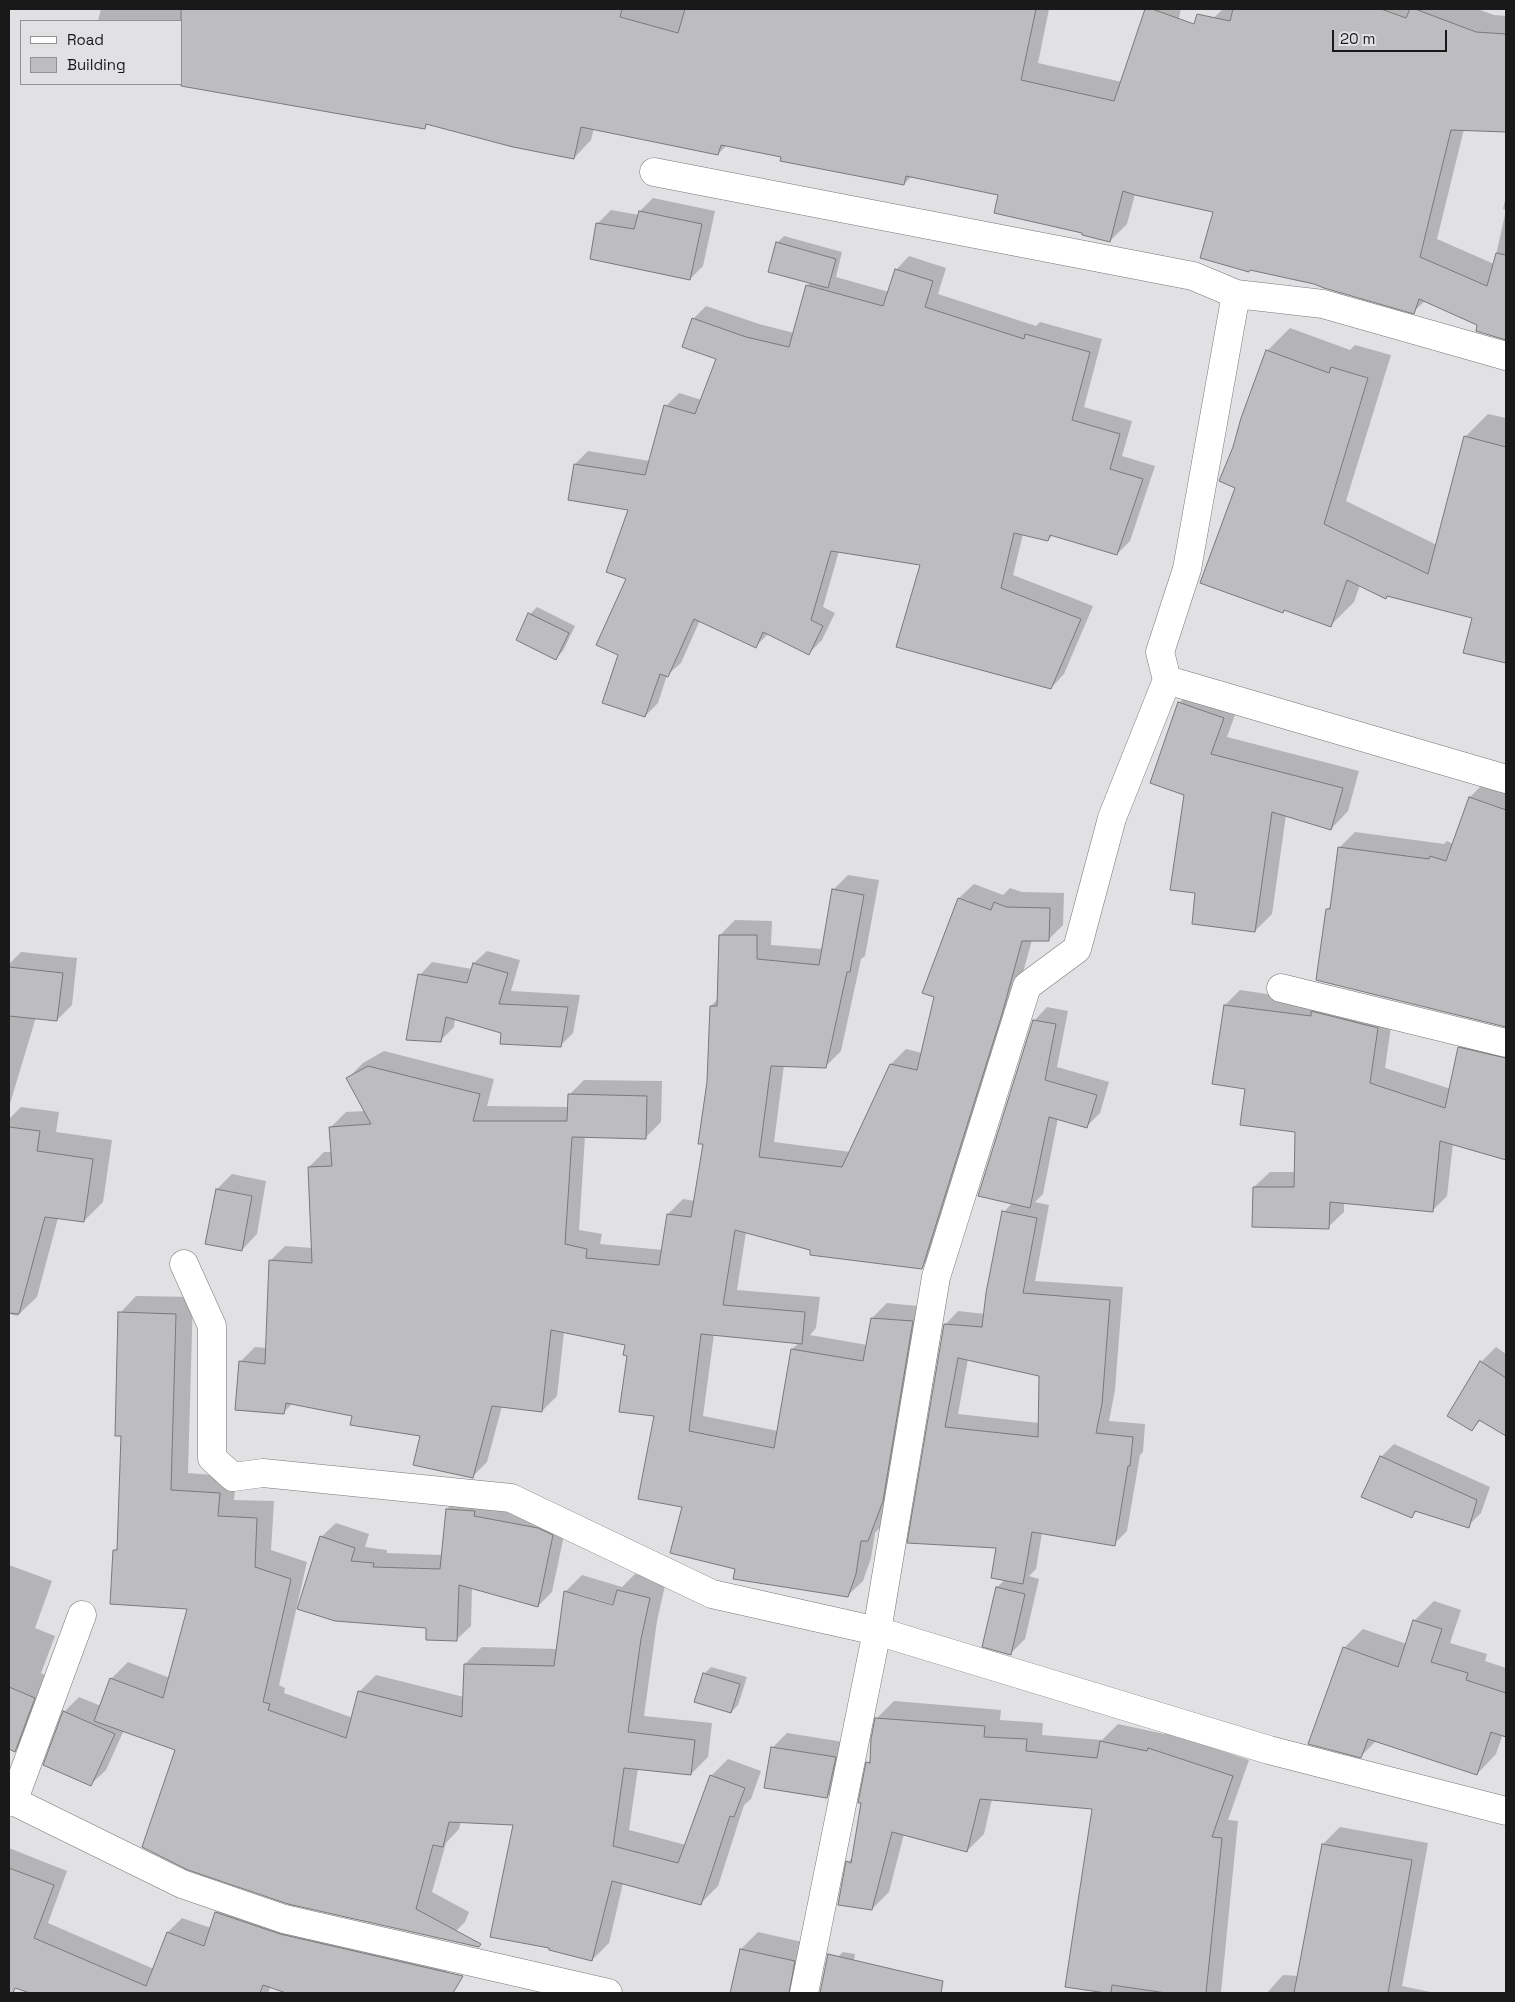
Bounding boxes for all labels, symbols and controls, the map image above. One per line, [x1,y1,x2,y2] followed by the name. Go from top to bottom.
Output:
[20,20,182,85] legend
[1335,20,1450,52] scale bar
[1340,29,1375,48] text: 20 m
[67,30,104,49] text: Road
[67,55,126,74] text: Building

